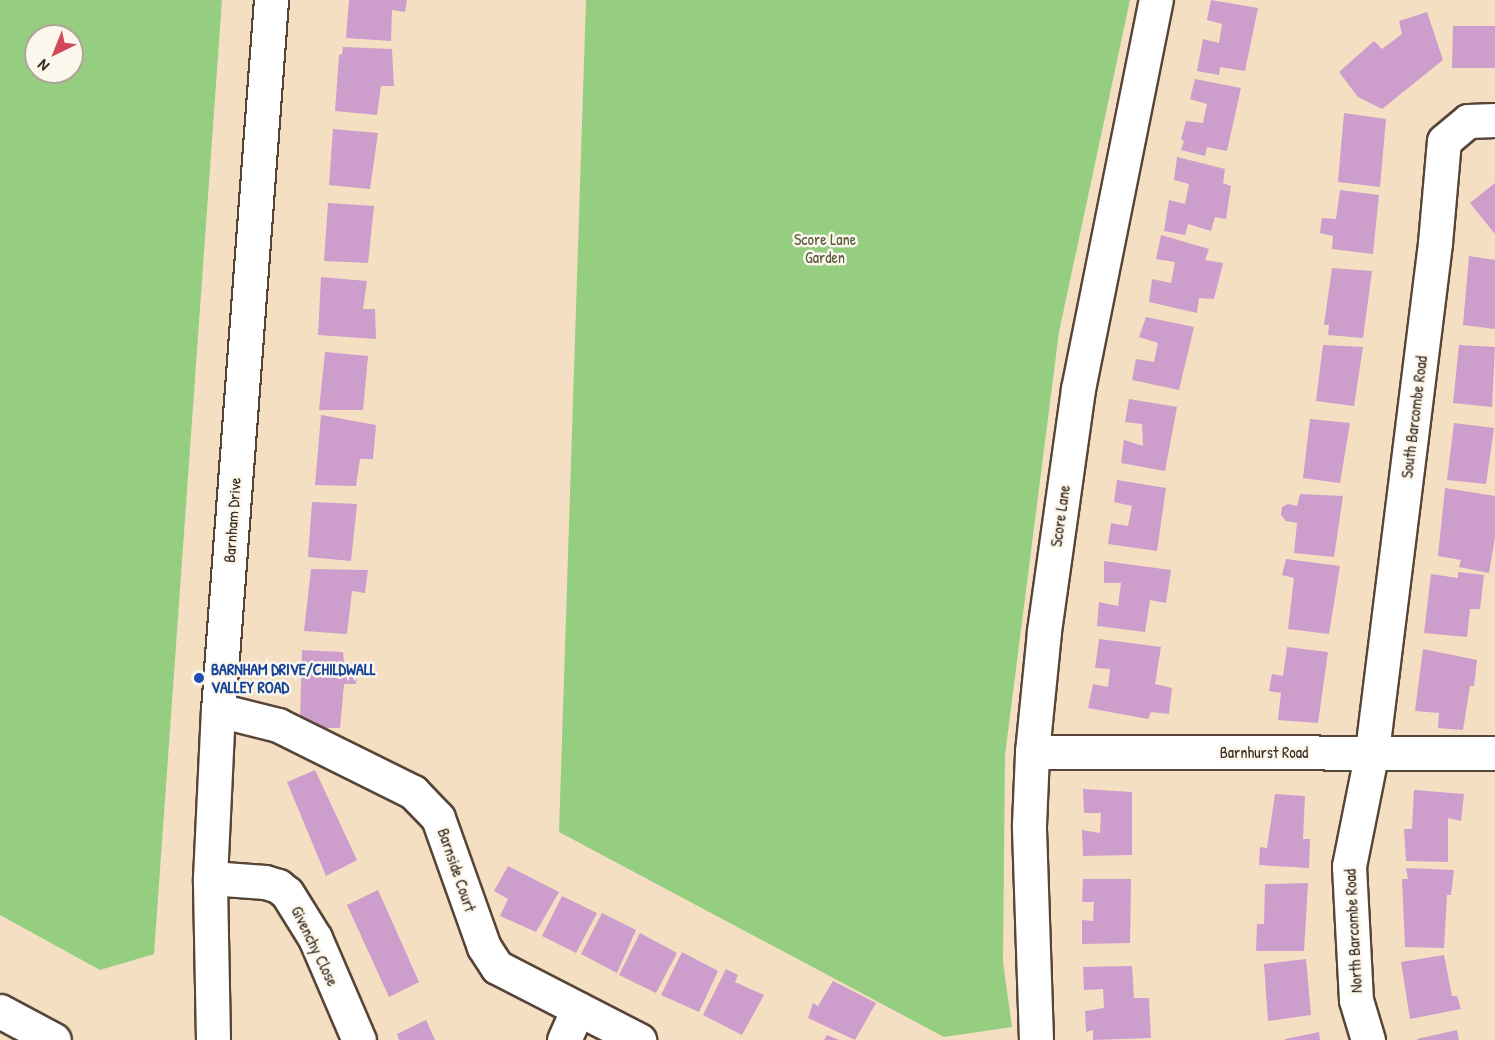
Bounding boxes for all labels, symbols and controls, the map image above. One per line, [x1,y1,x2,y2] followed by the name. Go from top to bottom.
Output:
[24,24,84,84] north arrow
[32,55,54,77] text: N
[794,229,856,267] park label: Score Lane Garden
[1397,355,1431,479] street label: South Barcombe Road
[219,477,245,563] street label: Barnham Drive
[1046,484,1074,548] street label: Score Lane
[211,659,376,697] place label: BARNHAM DRIVE/CHILDWALL VALLEY ROAD
[192,671,206,685] marker: BARNHAM DRIVE/CHILDWALL VALLEY ROAD
[1220,742,1308,762] street label: Barnhurst Road
[434,826,480,914] street label: Barnside Court
[1340,869,1366,993] street label: North Barcombe Road
[287,903,343,989] street label: Givenchy Close

